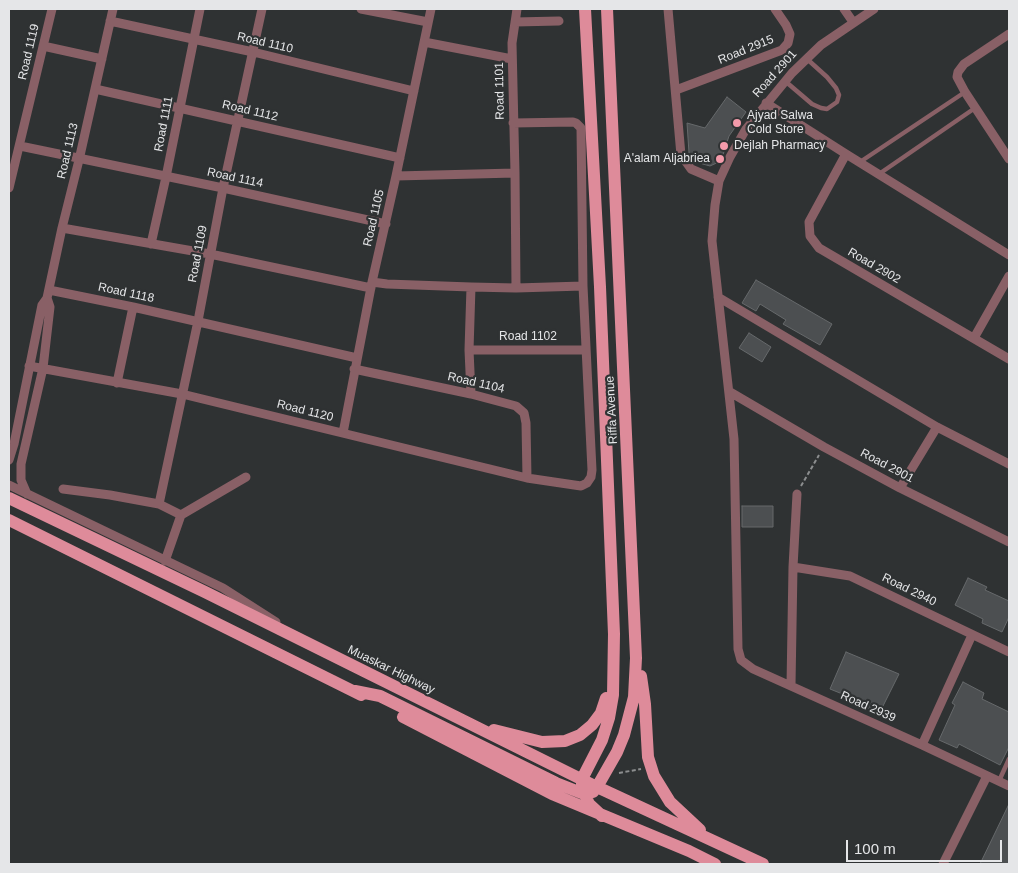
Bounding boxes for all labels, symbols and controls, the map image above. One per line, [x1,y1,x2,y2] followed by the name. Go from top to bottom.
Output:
[16,23,42,81] street label: Road 1119
[236,30,294,56] street label: Road 1110
[716,32,776,68] street label: Road 2915
[750,47,800,101] street label: Road 2901
[492,62,508,120] street label: Road 1101
[152,95,176,153] street label: Road 1111
[221,98,279,124] street label: Road 1112
[747,109,813,137] place label: Ajyad Salwa Cold Store
[731,117,743,129] marker: Ajyad Salwa Cold Store
[55,122,81,180] street label: Road 1113
[734,139,825,153] place label: Dejlah Pharmacy
[718,140,730,152] marker: Dejlah Pharmacy
[624,152,710,166] place label: A'alam Aljabriea
[714,153,726,165] marker: A'alam Aljabriea
[206,165,264,191] street label: Road 1114
[360,188,388,248] street label: Road 1105
[185,224,211,284] street label: Road 1109
[845,245,903,287] street label: Road 2902
[97,280,155,306] street label: Road 1118
[499,330,557,344] street label: Road 1102
[446,369,506,397] street label: Road 1104
[603,376,621,444] street label: Riffa Avenue
[275,397,335,425] street label: Road 1120
[858,446,916,486] street label: Road 2901
[879,571,939,609] street label: Road 2940
[345,643,437,697] street label: Muaskar Highway
[838,688,898,726] street label: Road 2939
[848,830,1004,862] scale bar
[854,840,896,857] text: 100 m

